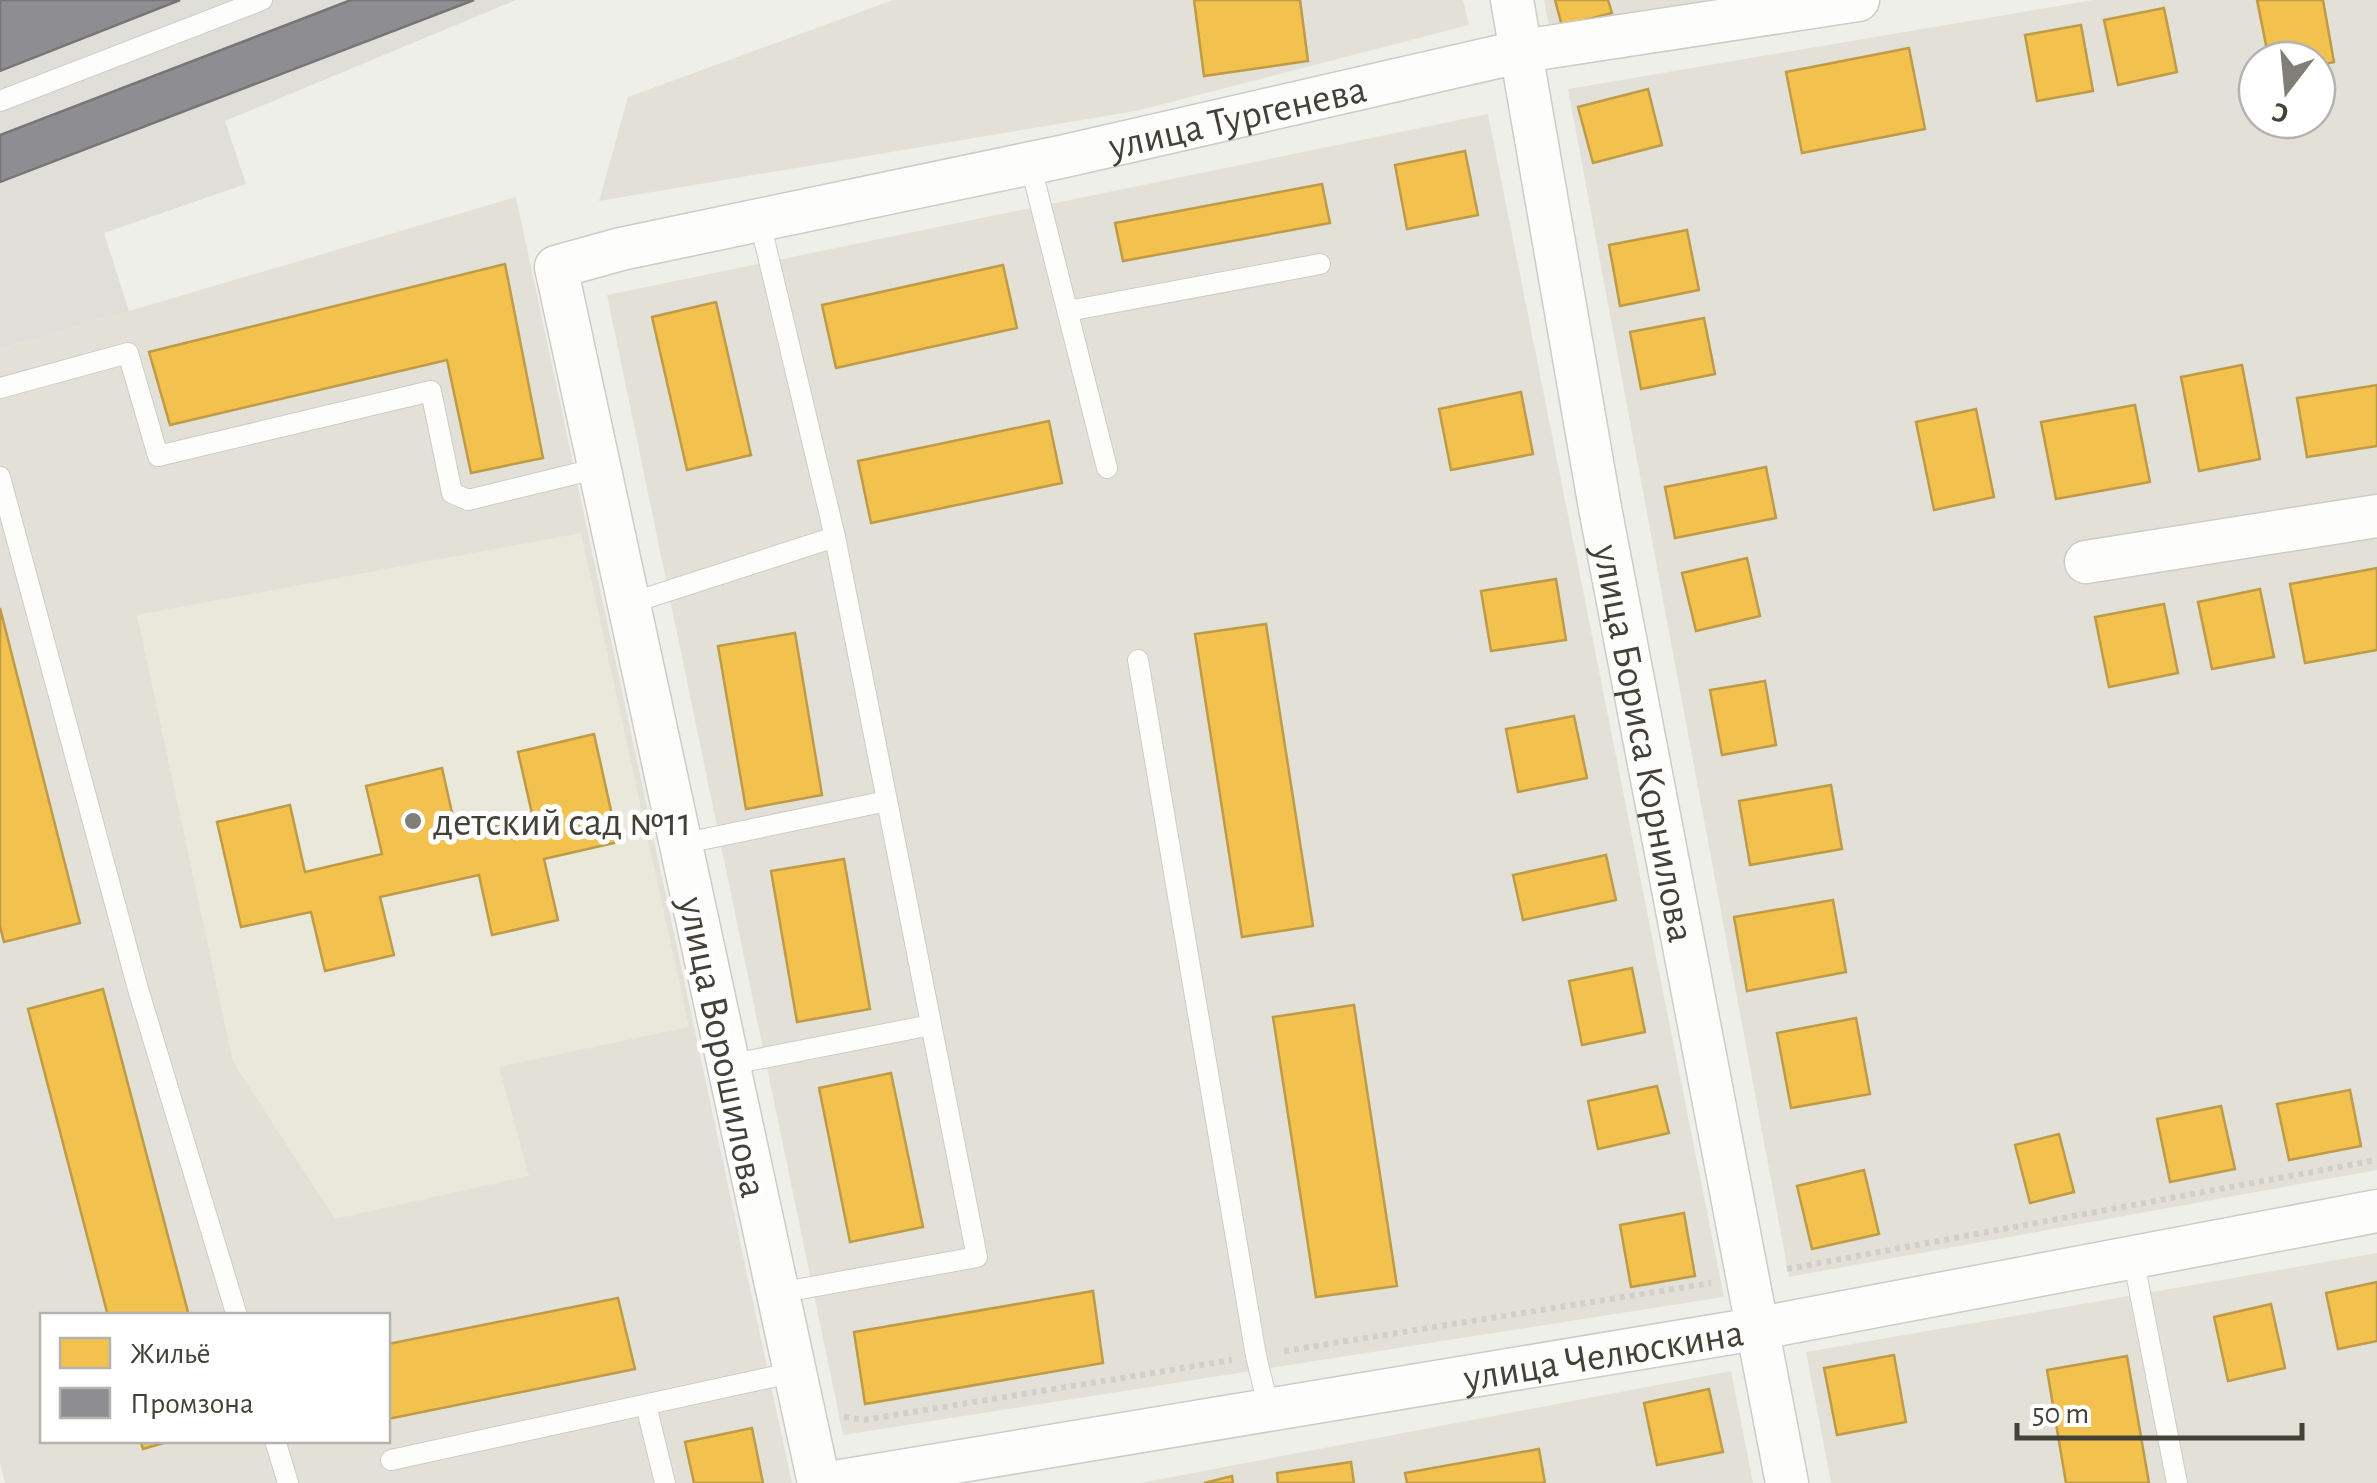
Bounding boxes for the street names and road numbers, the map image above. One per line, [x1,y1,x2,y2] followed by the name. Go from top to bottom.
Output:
[1104,70,1370,168] street label: улица Тургенева
[1585,540,1701,946] street label: улица Бориса Корнилова
[670,892,773,1201] street label: улица Ворошилова
[1460,1313,1747,1399] street label: улица Челюскина

